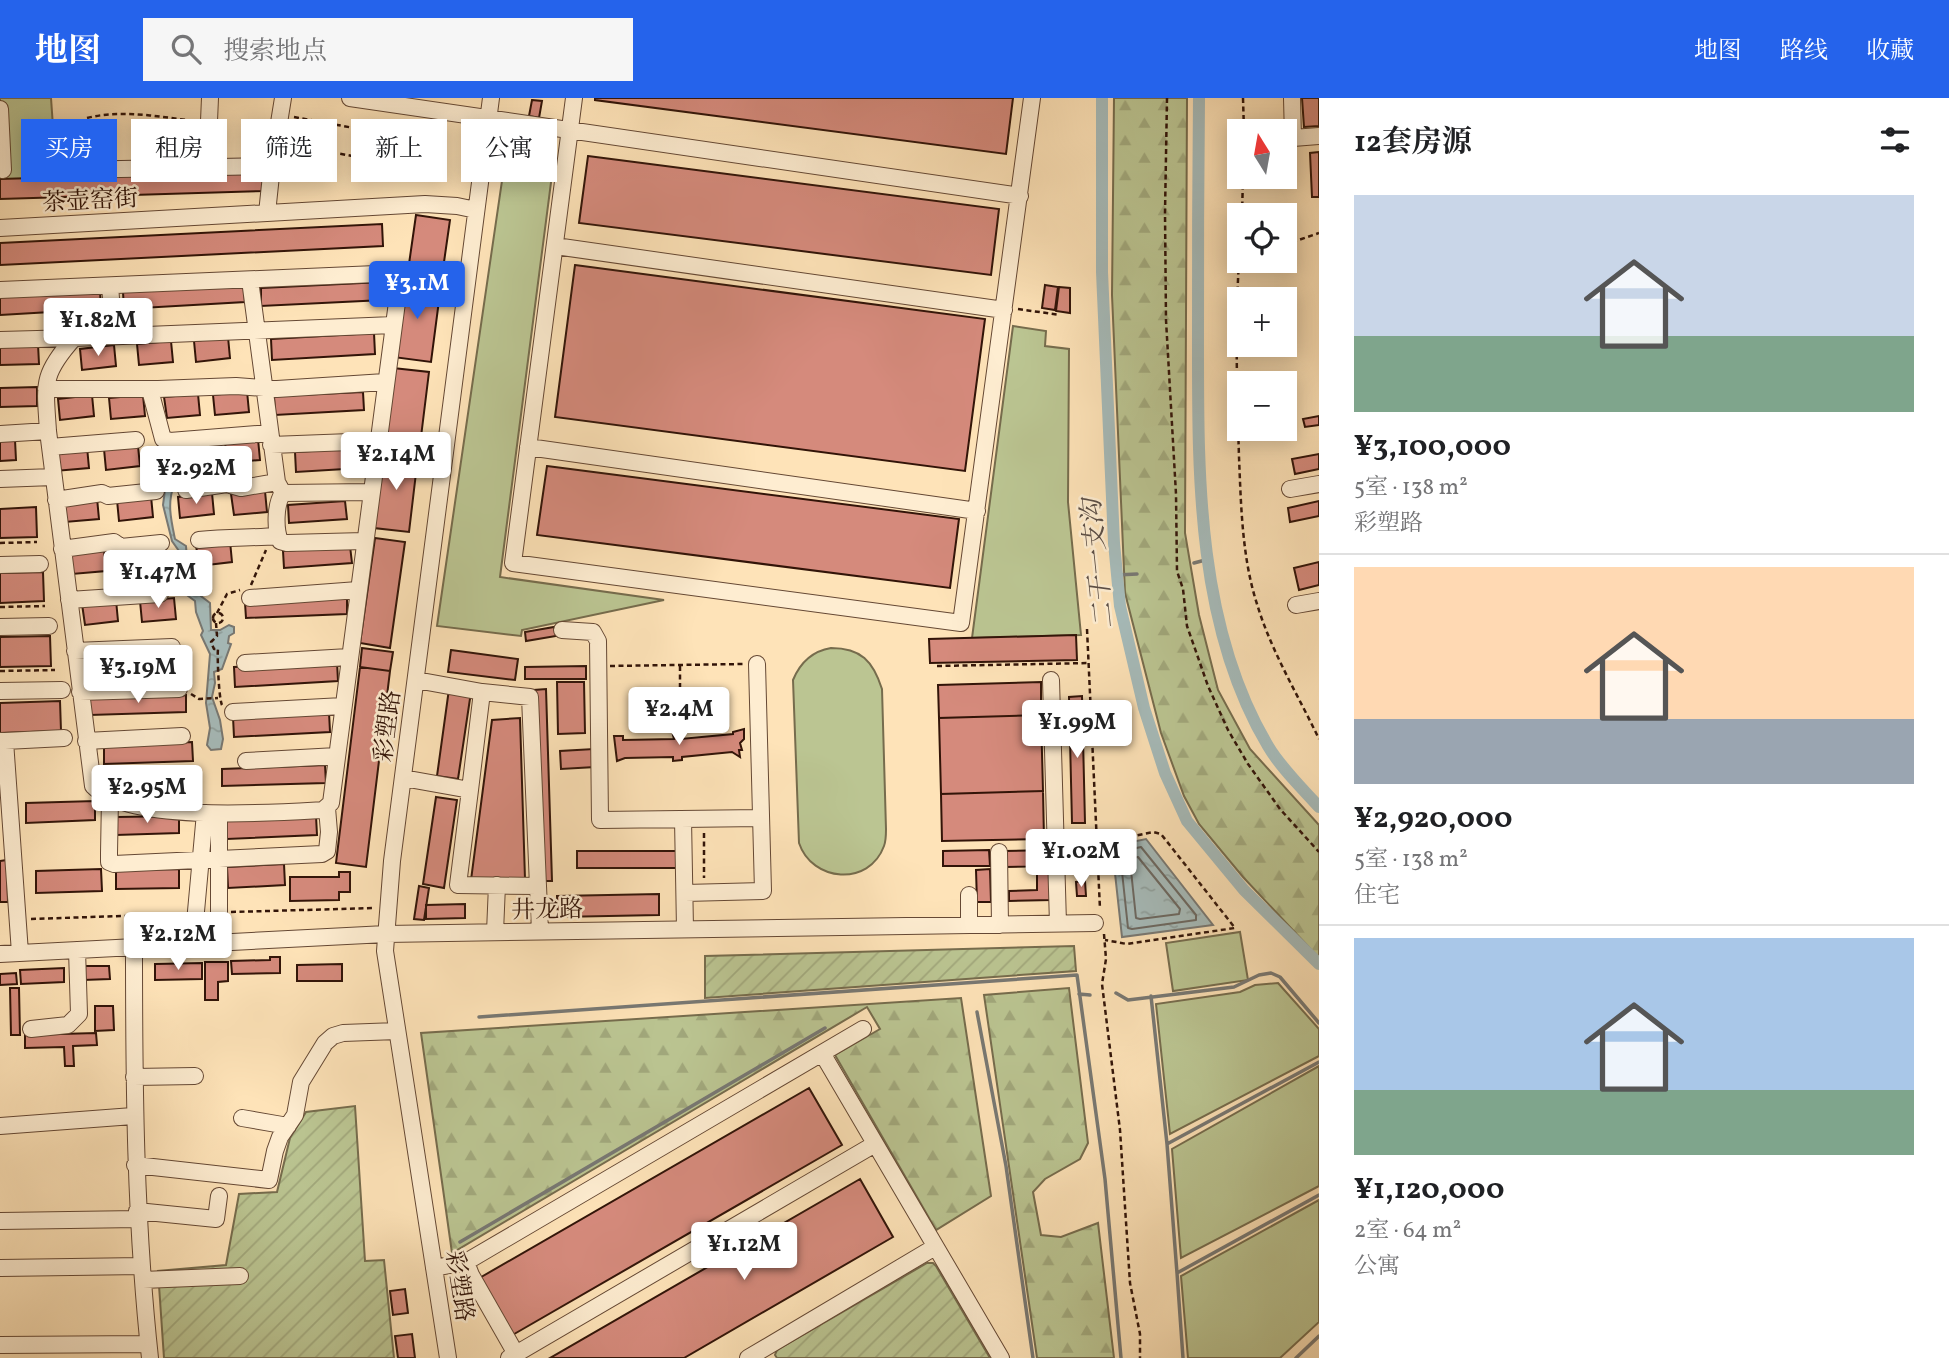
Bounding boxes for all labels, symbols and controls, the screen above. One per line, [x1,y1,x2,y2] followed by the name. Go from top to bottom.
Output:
[143,18,633,81] search box
[35,30,101,76] text: 地图
[167,30,205,68] icon: search
[223,34,327,70] text: 搜索地点
[1694,35,1742,69] text: 地图
[1780,35,1828,69] text: 路线
[1866,35,1914,69] text: 收藏
[21,119,117,182] chip: 买房
[131,119,227,182] chip: 租房
[241,119,337,182] chip: 筛选
[351,119,447,182] chip: 新上
[461,119,557,182] chip: 公寓
[1227,119,1297,189] north arrow
[1227,119,1297,441] map controls
[1876,121,1914,159] icon: filters
[1354,122,1472,164] text: 12套房源
[41,183,139,221] street label: 茶壶窑街
[1227,203,1297,273] button: locate
[1571,241,1697,367] icon: home
[368,262,466,321] pin: ¥3.1M
[385,268,449,300] text: ¥3.1M
[1227,287,1297,357] button: +
[41,299,155,358] pin: ¥1.82M
[60,305,136,337] text: ¥1.82M
[1227,371,1297,441] button: −
[1354,426,1511,468] text: ¥3,100,000
[339,432,453,492] pin: ¥2.14M
[357,439,435,471] text: ¥2.14M
[139,446,253,506] pin: ¥2.92M
[156,453,236,485] text: ¥2.92M
[1354,472,1468,504] text: 5室 · 138 m²
[1074,493,1124,630] water label: 二干一支沟
[1354,508,1423,540] text: 彩塑路
[101,550,215,610] pin: ¥1.47M
[119,557,197,589] text: ¥1.47M
[1571,613,1697,739] icon: home
[81,646,195,705] pin: ¥3.19M
[100,652,176,684] text: ¥3.19M
[368,688,410,764] street label: 彩塑路
[630,688,728,747] pin: ¥2.4M
[644,694,714,726] text: ¥2.4M
[1020,700,1134,760] pin: ¥1.99M
[1038,707,1116,739] text: ¥1.99M
[90,766,204,825] pin: ¥2.95M
[108,772,186,804] text: ¥2.95M
[1354,798,1512,840] text: ¥2,920,000
[1024,830,1138,889] pin: ¥1.02M
[1042,836,1120,868] text: ¥1.02M
[1354,844,1468,876] text: 5室 · 138 m²
[1354,880,1400,912] text: 住宅
[511,893,583,929] street label: 井龙路
[121,912,235,972] pin: ¥2.12M
[140,919,216,951] text: ¥2.12M
[1571,984,1697,1110] icon: home
[1354,1169,1504,1211] text: ¥1,120,000
[1354,1215,1461,1247] text: 2室 · 64 m²
[687,1222,801,1282] pin: ¥1.12M
[707,1229,781,1261] text: ¥1.12M
[436,1248,480,1325] street label: 彩塑路
[1354,1251,1400,1283] text: 公寓

